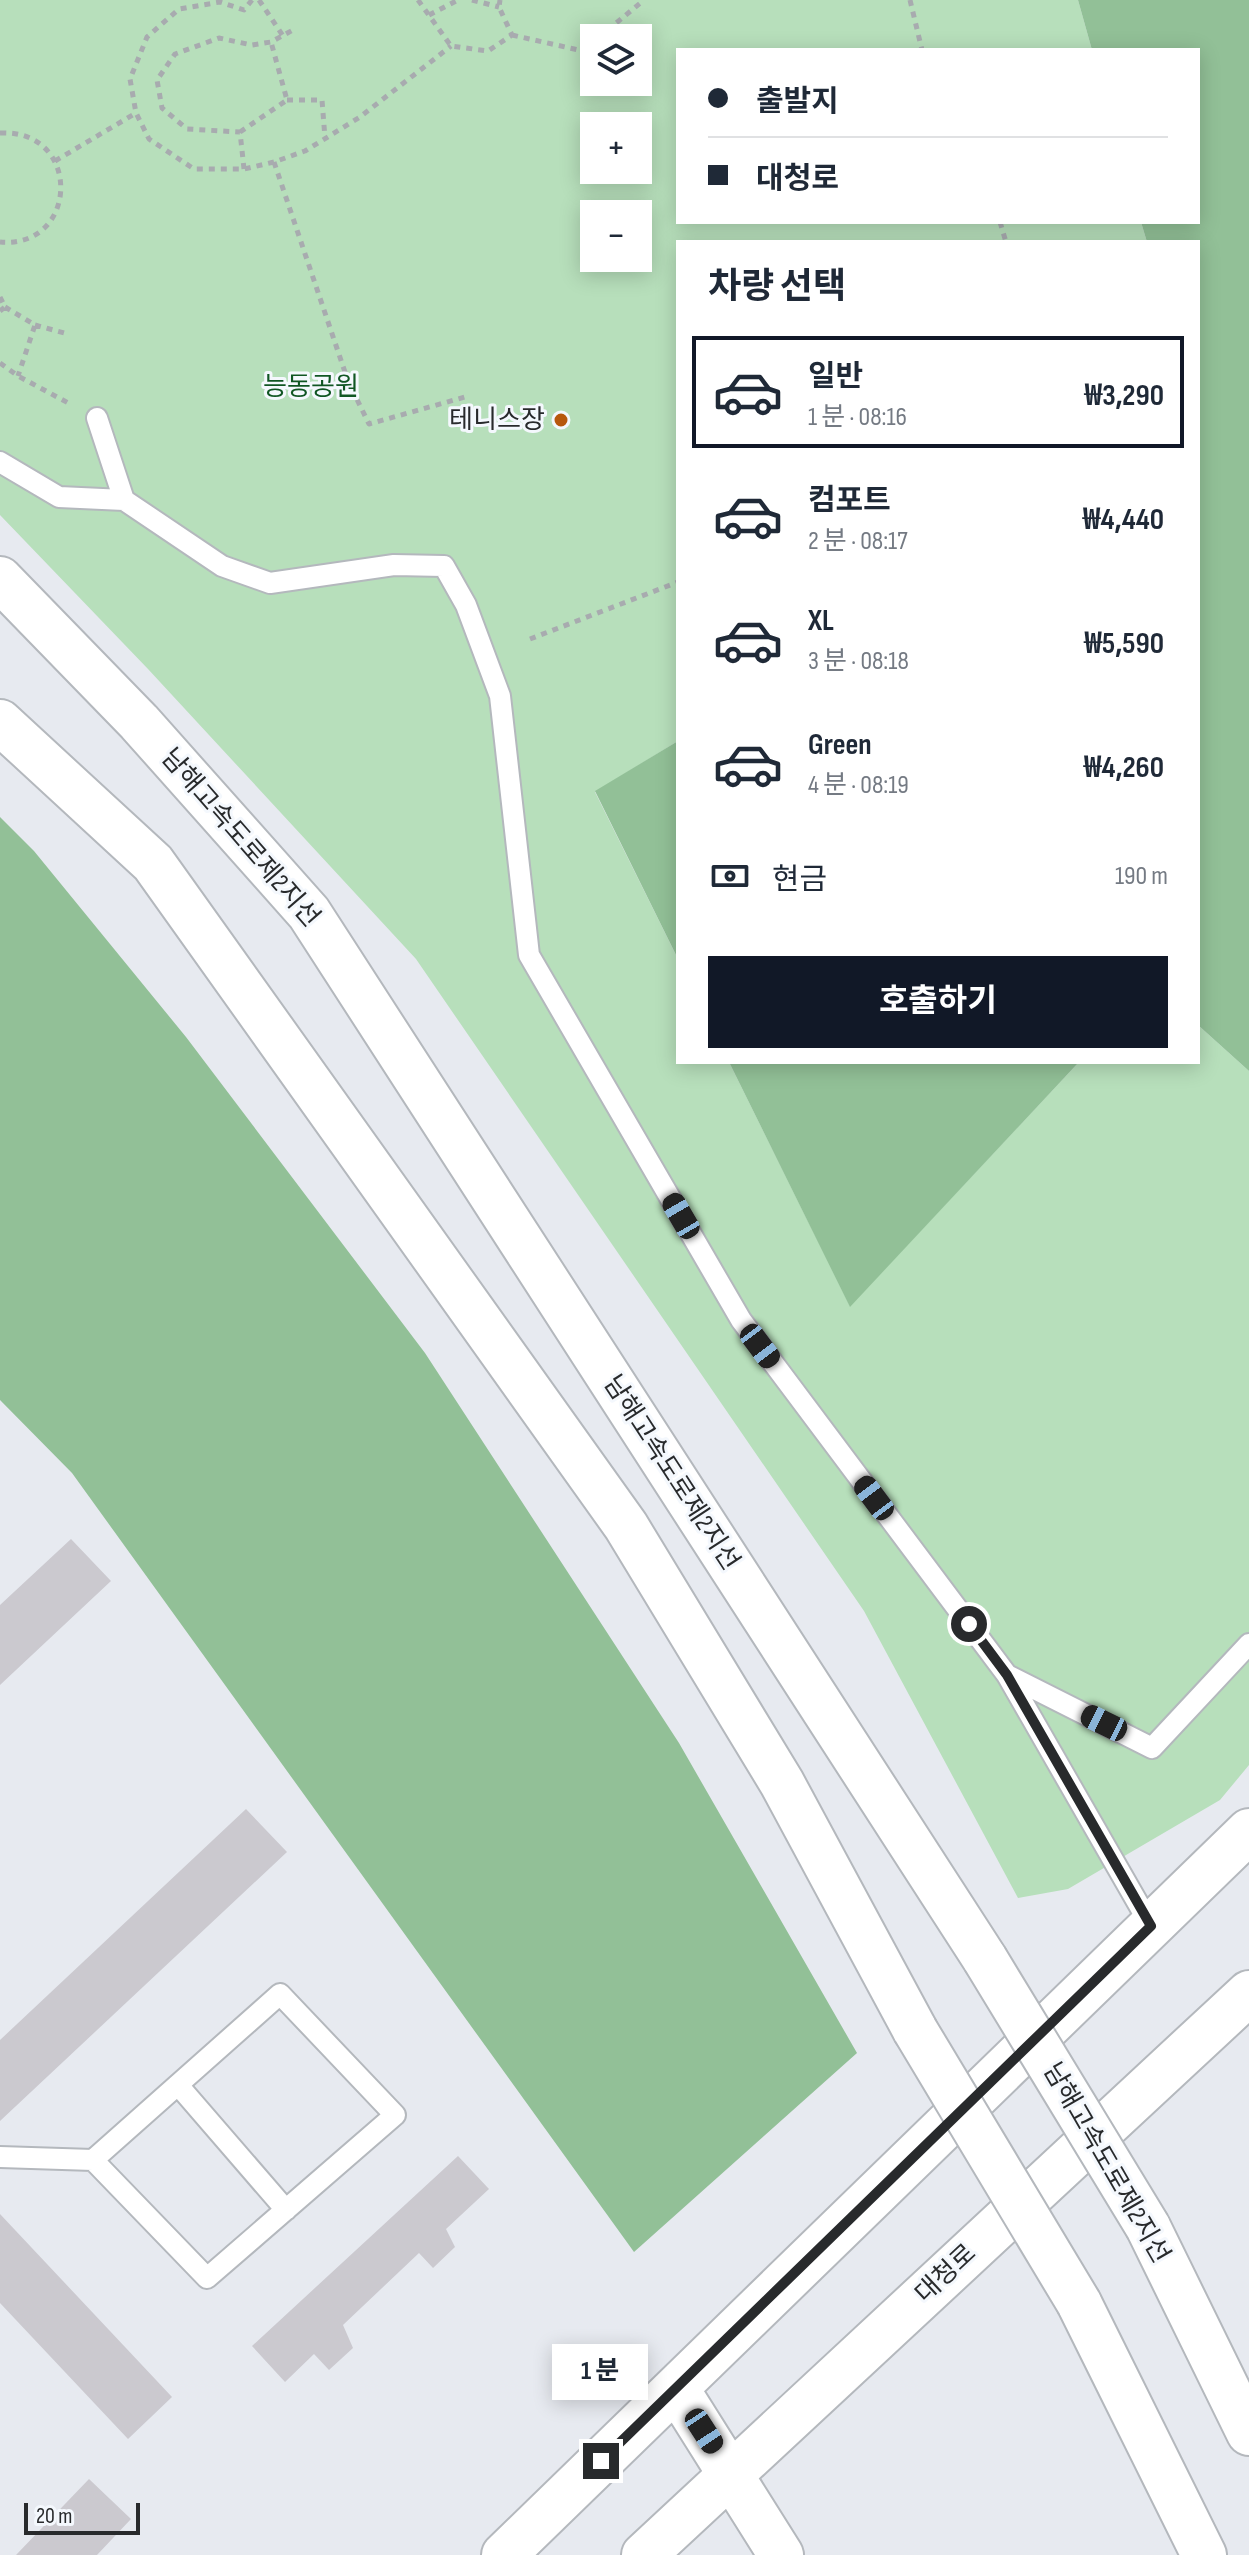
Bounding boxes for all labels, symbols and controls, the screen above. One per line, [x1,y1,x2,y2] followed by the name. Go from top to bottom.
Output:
[580,24,652,272] map controls
[580,24,652,96] button: layers
[756,84,839,120] text: 출발지
[580,112,652,184] button: +
[756,161,839,197] text: 대청로
[580,200,652,272] button: −
[708,266,846,309] text: 차량 선택
[712,356,784,428] icon: car
[808,359,863,395] text: 일반
[263,372,359,403] park label: 능동공원
[1085,378,1164,414] text: ₩3,290
[808,402,907,433] text: 1 분 · 08:16
[449,405,545,436] place label: 테니스장
[552,411,570,429] marker: 테니스장
[712,480,784,552] icon: car
[808,483,891,519] text: 컴포트
[1083,502,1164,538] text: ₩4,440
[808,526,908,557] text: 2 분 · 08:17
[808,603,834,639] text: XL
[712,604,784,676] icon: car
[1084,626,1164,662] text: ₩5,590
[808,646,909,677] text: 3 분 · 08:18
[808,727,872,763] text: Green
[712,728,784,800] icon: car
[154,743,326,933] street label: 남해고속도로제2지선
[1084,750,1164,786] text: ₩4,260
[808,770,909,801] text: 4 분 · 08:19
[708,854,752,898] icon: cash
[1115,861,1168,892] text: 190 m
[772,862,827,898] text: 현금
[708,956,1168,1048] button: 호출하기
[659,1189,703,1243] car
[736,1320,784,1372] car
[596,1370,746,1576] street label: 남해고속도로제2지선
[850,1472,898,1524] car
[951,1606,987,1642] route start
[1077,1702,1131,1744] car
[1036,2057,1176,2269] street label: 남해고속도로제2지선
[909,2238,983,2310] street label: 대청로
[553,2345,649,2401] callout: 1 분
[581,2356,619,2387] text: 1 분
[681,2404,727,2458] car
[583,2443,619,2479] route end
[24,2499,140,2535] scale bar
[36,2503,73,2530] text: 20 m

